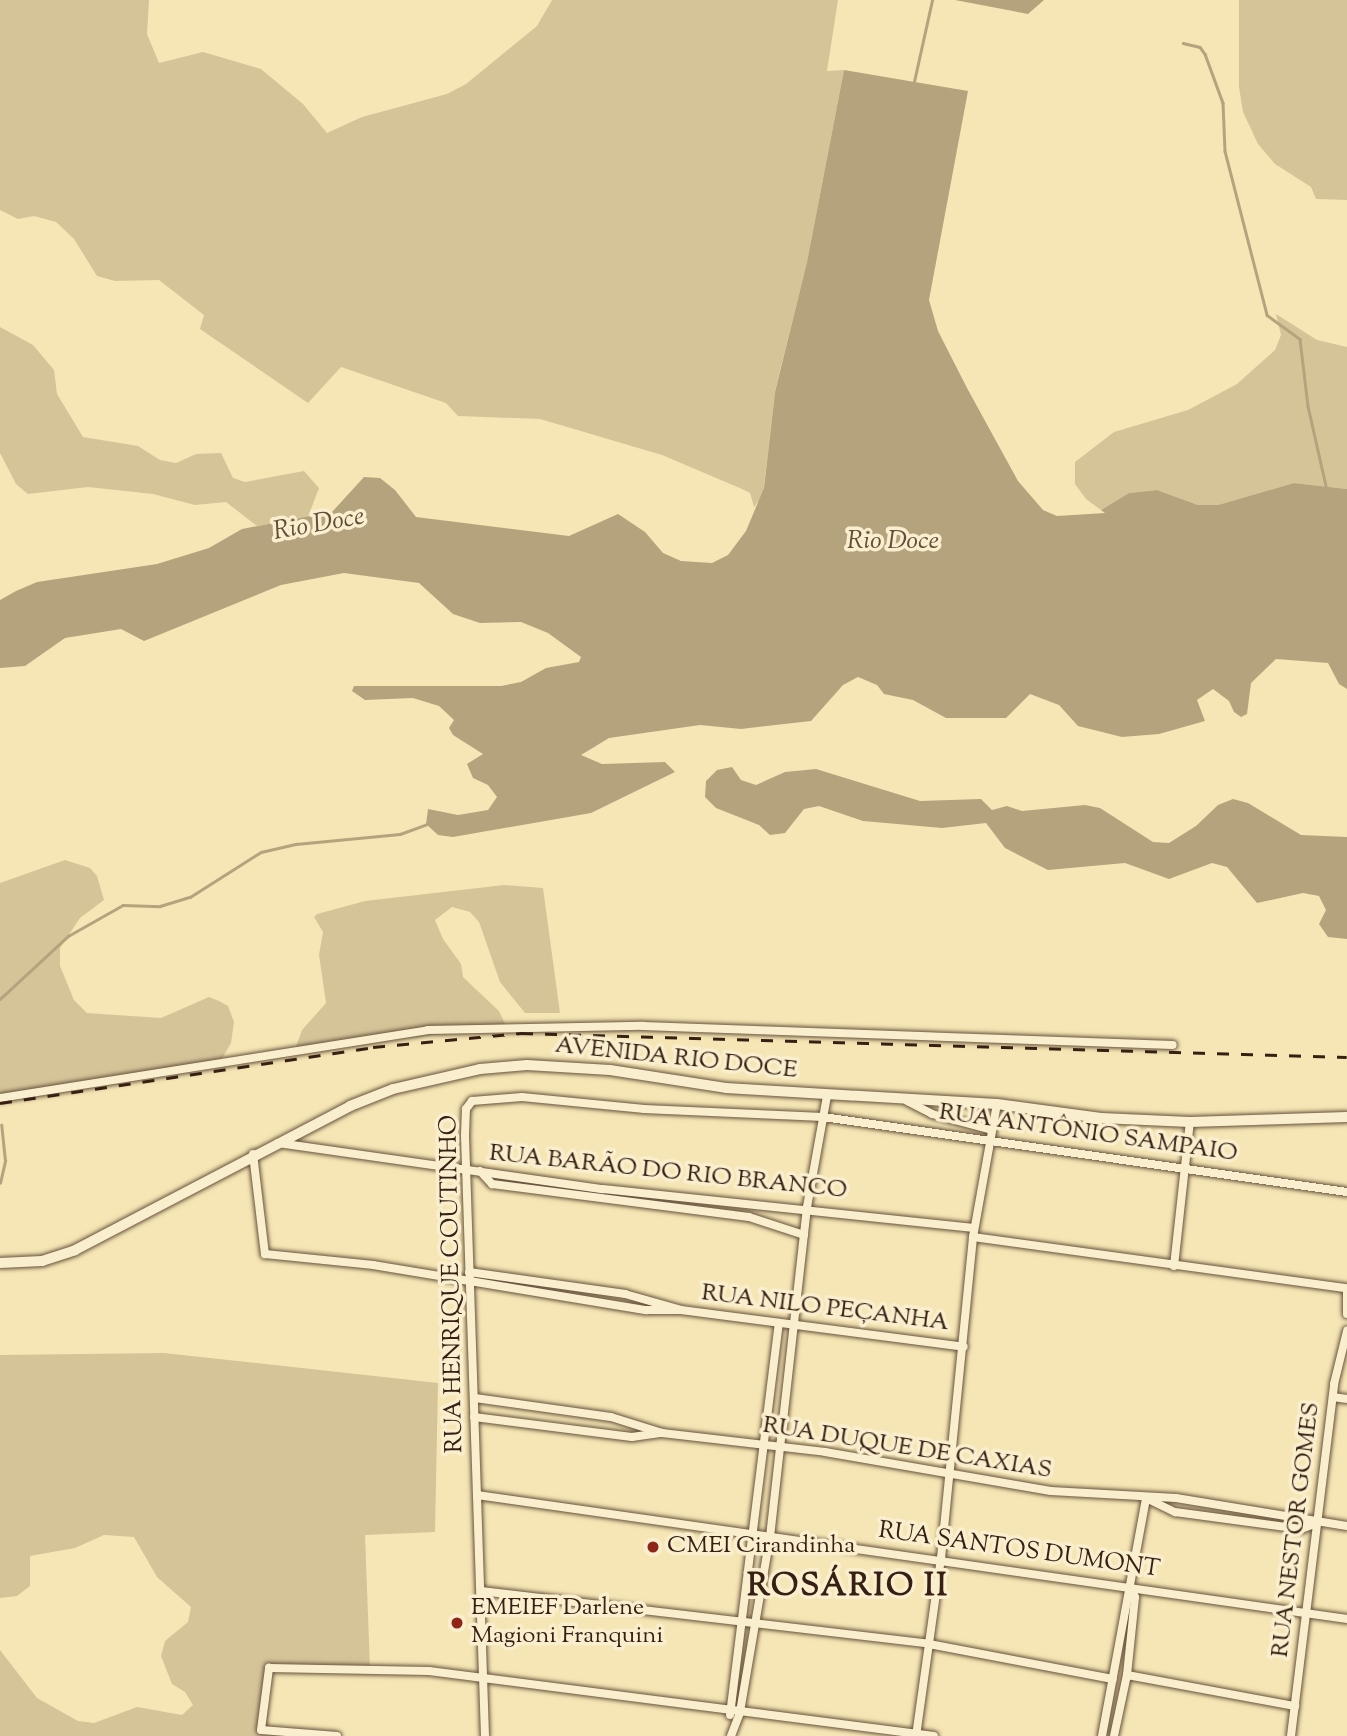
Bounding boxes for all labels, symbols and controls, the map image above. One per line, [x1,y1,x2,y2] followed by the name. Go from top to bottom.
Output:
[271,502,367,548] water label: Rio Doce
[847,526,939,558] water label: Rio Doce
[553,1032,799,1086] street label: AVENIDA RIO DOCE
[937,1099,1239,1169] street label: RUA ANTÔNIO SAMPAIO
[436,1115,470,1453] street label: RUA HENRIQUE COUTINHO
[488,1140,848,1206] street label: RUA BARÃO DO RIO BRANCO
[700,1280,950,1338] street label: RUA NILO PEÇANHA
[1267,1401,1327,1659] street label: RUA NESTOR GOMES
[760,1412,1054,1486] street label: RUA DUQUE DE CAXIAS
[876,1517,1162,1585] street label: RUA SANTOS DUMONT
[667,1533,855,1561] place label: CMEI Cirandinha
[645,1539,661,1555] marker: CMEI Cirandinha
[748,1568,948,1606] district label: ROSÁRIO II
[471,1595,663,1651] place label: EMEIEF Darlene Magioni Franquini
[449,1615,465,1631] marker: EMEIEF Darlene Magioni Franquini

